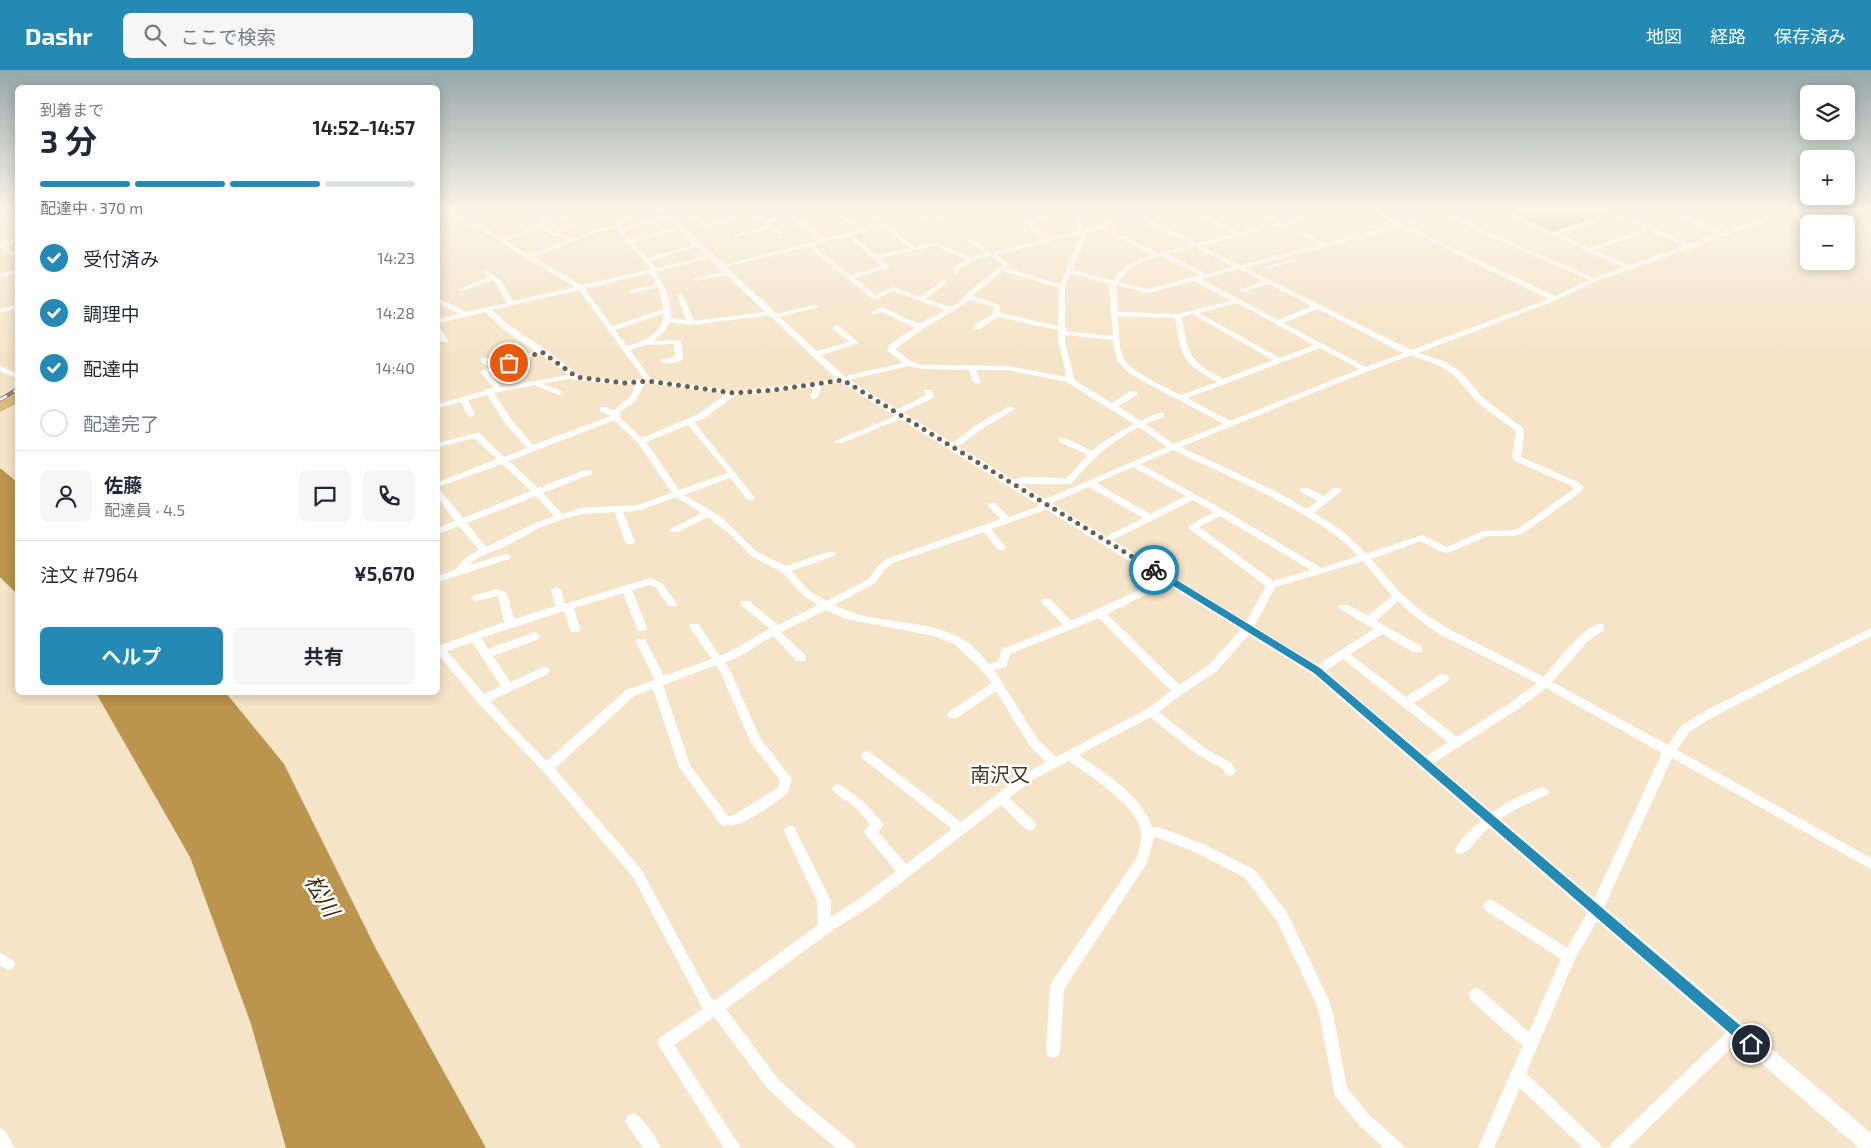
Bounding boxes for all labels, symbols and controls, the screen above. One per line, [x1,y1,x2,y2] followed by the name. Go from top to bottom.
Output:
[123,13,473,58] search box
[25,21,93,50] text: Dashr
[141,21,169,49] icon: search
[181,25,276,48] text: ここで検索
[1646,25,1682,47] text: 地図
[1710,25,1746,47] text: 経路
[1774,25,1846,47] text: 保存済み
[1800,85,1855,270] map controls
[1800,85,1855,140] button: layers
[40,100,104,119] text: 到着まで
[313,116,415,139] text: 14:52–14:57
[40,121,97,159] text: 3 分
[1800,150,1855,205] button: +
[40,198,143,217] text: 配達中 · 370 m
[1800,215,1855,270] button: −
[40,244,68,272] icon: check
[83,247,159,270] text: 受付済み
[377,248,415,267] text: 14:23
[40,299,68,327] icon: check
[83,302,140,325] text: 調理中
[376,303,415,322] text: 14:28
[488,342,530,384] pin
[495,349,523,377] icon: bag
[40,354,68,382] icon: check
[83,357,140,380] text: 配達中
[376,358,415,377] text: 14:40
[83,412,159,435] text: 配達完了
[40,470,92,522] button: person
[299,470,351,522] button: chat
[363,470,415,522] button: phone
[104,473,142,496] text: 佐藤
[104,500,185,519] text: 配達員 · 4.5
[1129,545,1179,595] courier
[1140,556,1168,584] icon: bike
[354,562,415,585] text: ¥5,670
[40,563,138,586] text: 注文 #7964
[40,627,223,685] button: ヘルプ
[233,627,415,685] button: 共有
[970,762,1030,786] district label: 南沢又
[301,869,347,922] water label: 松川
[1730,1023,1772,1065] pin
[1737,1030,1765,1058] icon: home

